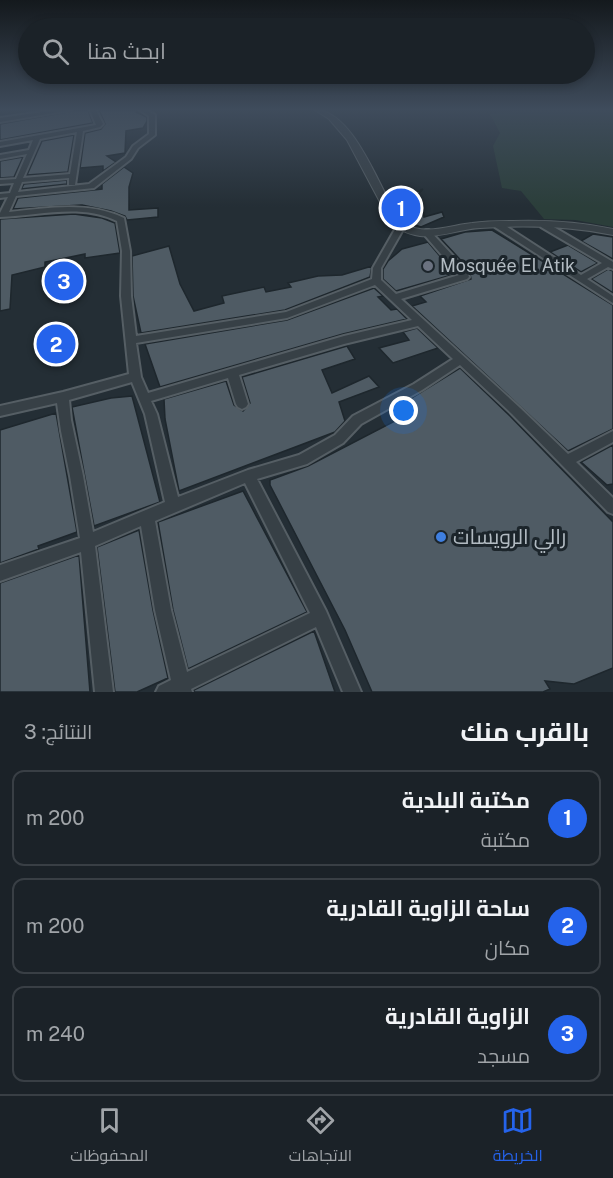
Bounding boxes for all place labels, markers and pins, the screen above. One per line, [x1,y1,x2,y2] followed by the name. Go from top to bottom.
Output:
[382,186,420,230] pin: 1
[440,255,575,276] place label: Mosquée El Atik
[44,258,84,304] pin: 3
[421,259,435,273] marker: Mosquée El Atik
[36,322,76,366] pin: 2
[453,524,566,553] place label: رالي الرويسات
[434,530,448,544] marker: رالي الرويسات

